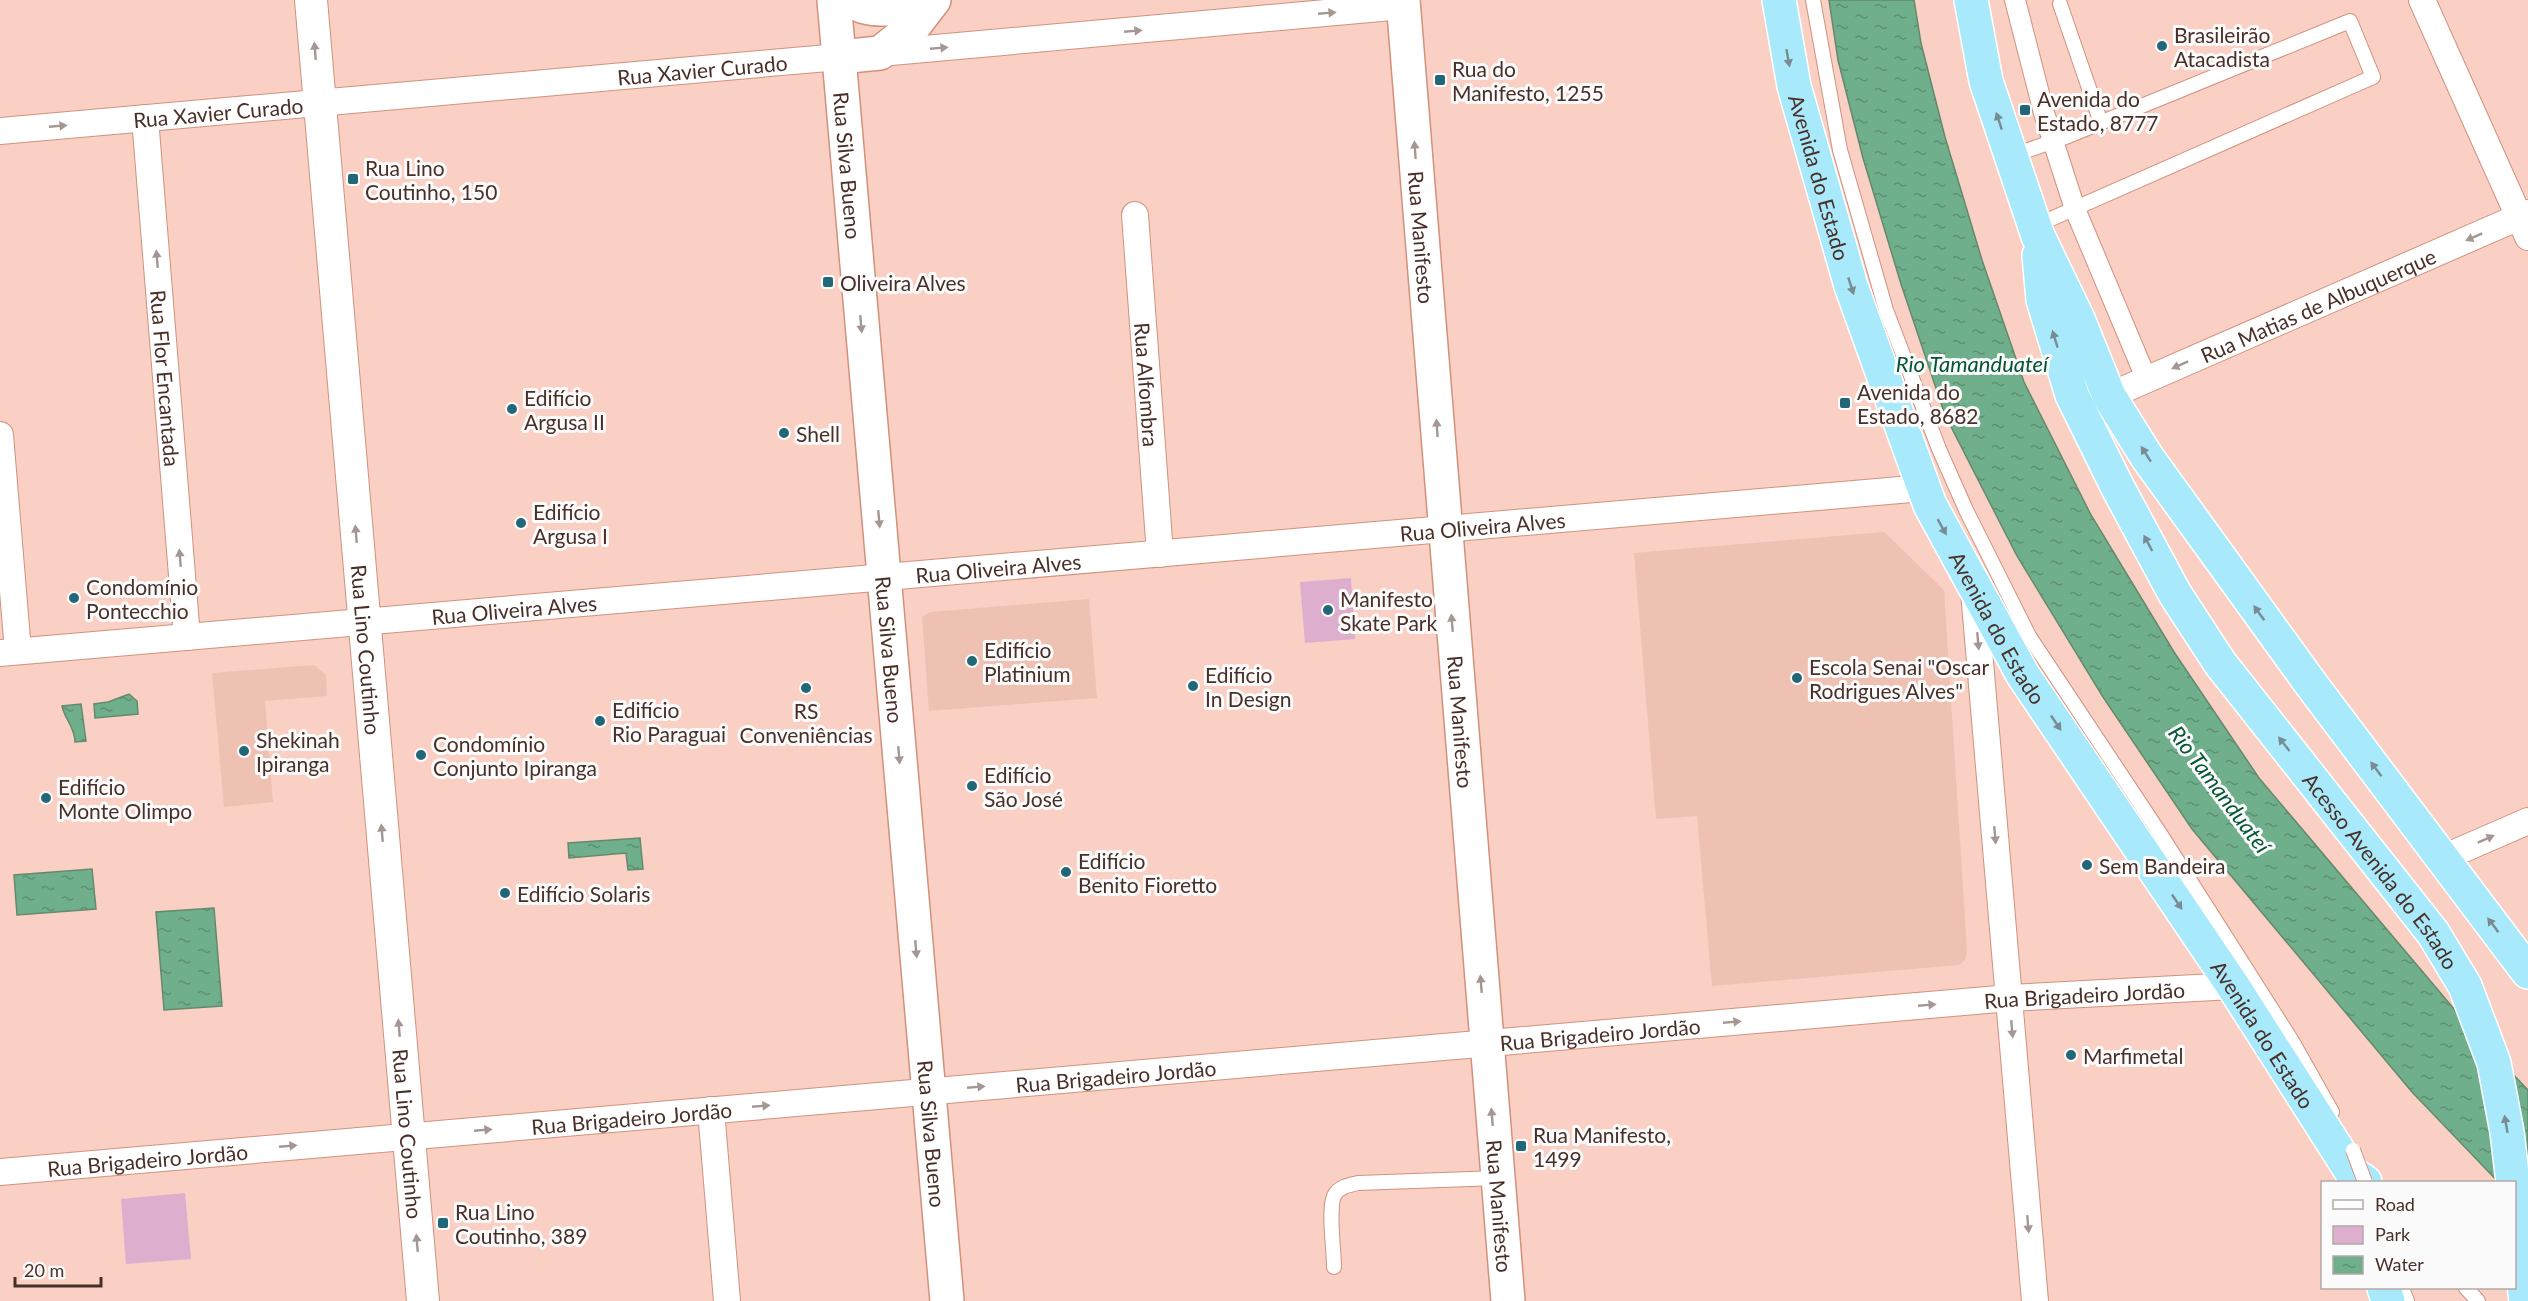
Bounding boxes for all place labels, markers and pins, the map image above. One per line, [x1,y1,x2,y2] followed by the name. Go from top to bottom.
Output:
[2174,22,2270,71] place label: Brasileirão Atacadista
[2155,39,2169,53] marker: Brasileirão Atacadista
[1452,56,1604,105] place label: Rua do Manifesto, 1255
[1433,73,1447,87] marker: Rua do Manifesto, 1255
[2037,86,2159,135] place label: Avenida do Estado, 8777
[2018,103,2032,117] marker: Avenida do Estado, 8777
[365,155,497,204] place label: Rua Lino Coutinho, 150
[346,172,360,186] marker: Rua Lino Coutinho, 150
[840,270,966,295] place label: Oliveira Alves
[821,275,835,289] marker: Oliveira Alves
[1857,379,1979,428] place label: Avenida do Estado, 8682
[524,385,605,434] place label: Edifício Argusa II
[1838,396,1852,410] marker: Avenida do Estado, 8682
[505,402,519,416] marker: Edifício Argusa II
[796,421,840,446] place label: Shell
[777,426,791,440] marker: Shell
[533,499,608,548] place label: Edifício Argusa I
[514,516,528,530] marker: Edifício Argusa I
[86,574,198,623] place label: Condomínio Pontecchio
[1340,586,1437,635] place label: Manifesto Skate Park
[67,591,81,605] marker: Condomínio Pontecchio
[1321,603,1335,617] marker: Manifesto Skate Park
[984,637,1070,686] place label: Edifício Platinium
[965,654,979,668] marker: Edifício Platinium
[1809,654,1990,703] place label: Escola Senai "Oscar Rodrigues Alves"
[1205,662,1292,711] place label: Edifício In Design
[1790,671,1804,685] marker: Escola Senai "Oscar Rodrigues Alves"
[1186,679,1200,693] marker: Edifício In Design
[799,681,813,695] marker: RS Conveniências
[612,697,726,746] place label: Edifício Rio Paraguai
[739,698,873,747] place label: RS Conveniências
[593,714,607,728] marker: Edifício Rio Paraguai
[256,727,340,776] place label: Shekinah Ipiranga
[433,731,597,780] place label: Condomínio Conjunto Ipiranga
[237,744,251,758] marker: Shekinah Ipiranga
[414,748,428,762] marker: Condomínio Conjunto Ipiranga
[984,762,1063,811] place label: Edifício São José
[58,774,192,823] place label: Edifício Monte Olimpo
[965,779,979,793] marker: Edifício São José
[39,791,53,805] marker: Edifício Monte Olimpo
[1078,848,1217,897] place label: Edifício Benito Fioretto
[2099,853,2225,878] place label: Sem Bandeira
[2080,858,2094,872] marker: Sem Bandeira
[1059,865,1073,879] marker: Edifício Benito Fioretto
[517,881,650,906] place label: Edifício Solaris
[498,886,512,900] marker: Edifício Solaris
[2083,1043,2184,1068] place label: Marfimetal
[2064,1048,2078,1062] marker: Marfimetal
[1533,1122,1671,1171] place label: Rua Manifesto, 1499
[1514,1139,1528,1153] marker: Rua Manifesto, 1499
[455,1199,587,1248] place label: Rua Lino Coutinho, 389
[436,1216,450,1230] marker: Rua Lino Coutinho, 389

